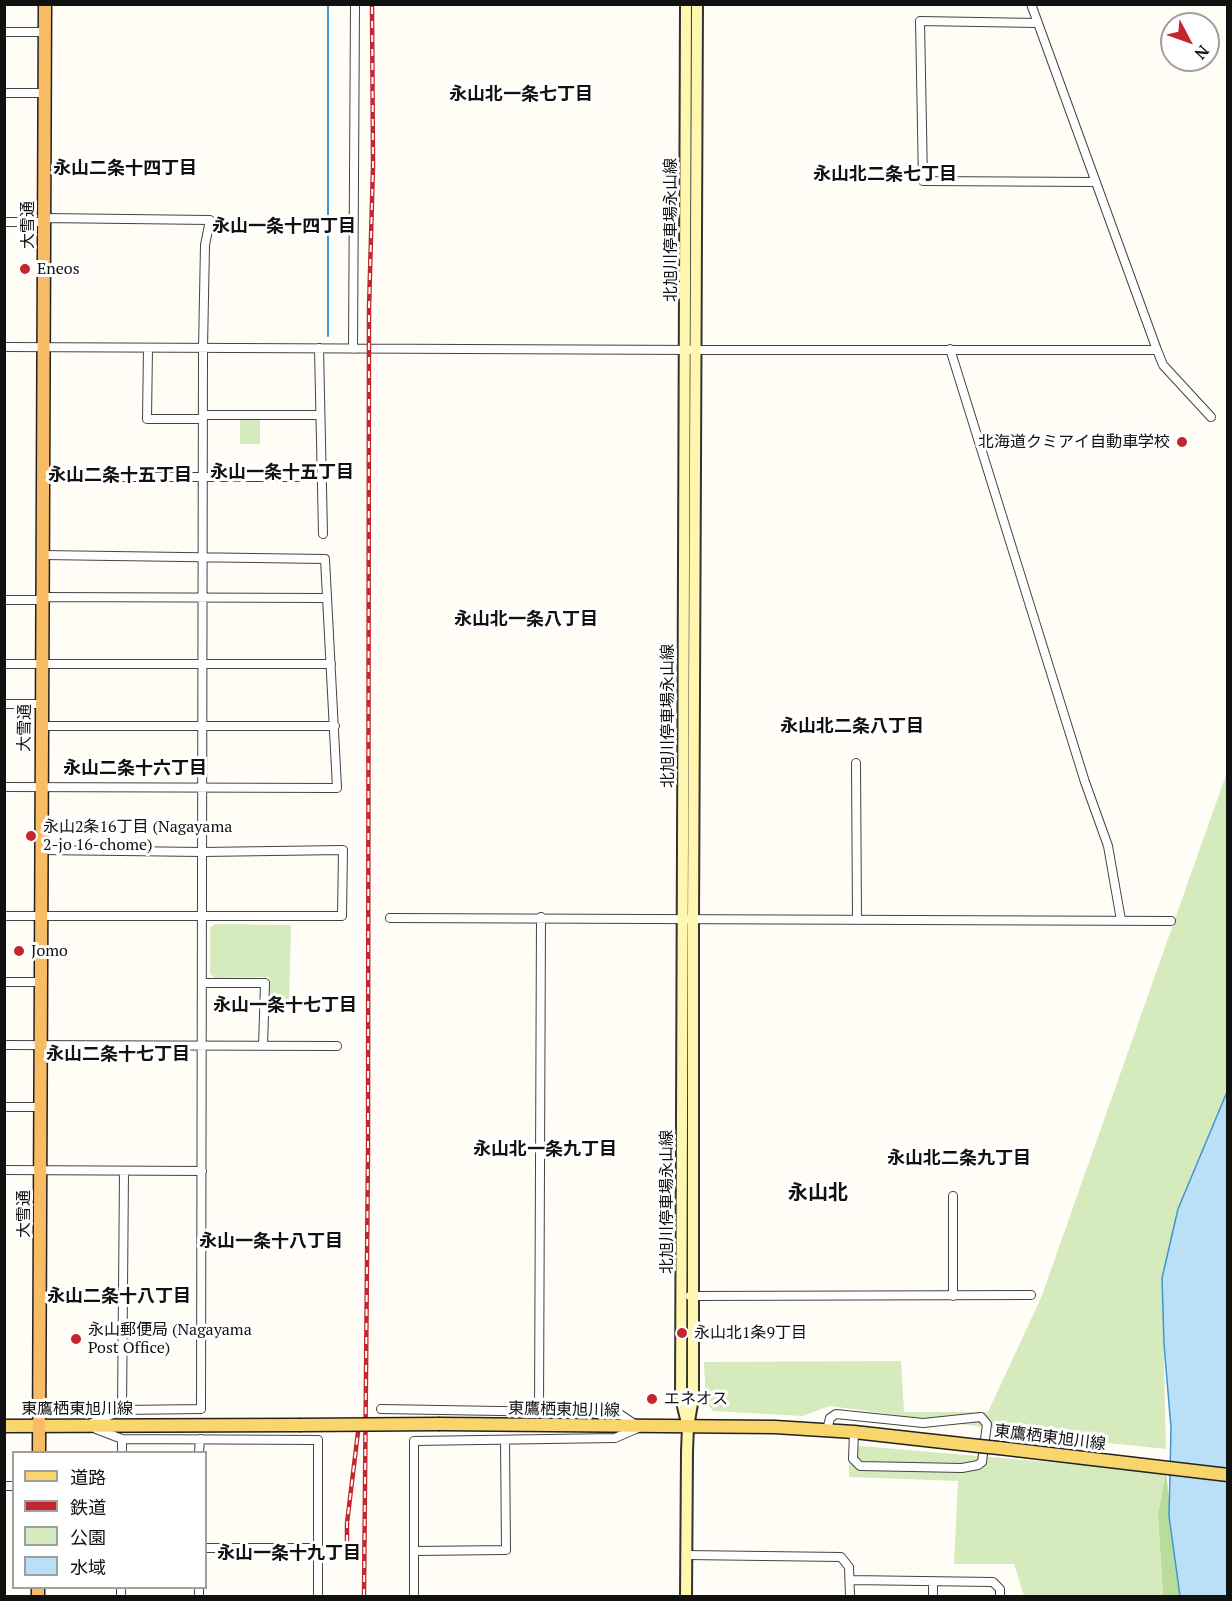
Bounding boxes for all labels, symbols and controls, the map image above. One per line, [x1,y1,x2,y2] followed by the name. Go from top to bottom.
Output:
[1160,12,1220,72] north arrow
[1190,41,1214,64] text: N
[449,84,593,106] district label: 永山北一条七丁目
[53,158,197,180] district label: 永山二条十四丁目
[661,158,681,302] street label: 北旭川停車場永山線
[813,164,957,186] district label: 永山北二条七丁目
[18,201,38,249] street label: 大雪通
[212,216,356,238] district label: 永山一条十四丁目
[37,259,80,279] place label: Eneos
[18,262,32,276] marker: Eneos
[978,432,1170,452] place label: 北海道クミアイ自動車学校
[1175,435,1189,449] marker: 北海道クミアイ自動車学校
[210,462,354,484] district label: 永山一条十五丁目
[48,465,192,487] district label: 永山二条十五丁目
[454,609,598,631] district label: 永山北一条八丁目
[658,644,678,788] street label: 北旭川停車場永山線
[15,704,35,752] street label: 大雪通
[780,716,924,738] district label: 永山北二条八丁目
[63,758,207,780] district label: 永山二条十六丁目
[43,817,232,855] place label: 永山2条16丁目 (Nagayama 2-jo 16-chome)
[24,829,38,843] marker: 永山2条16丁目 (Nagayama 2-jo 16-chome)
[31,941,68,961] place label: Jomo
[12,944,26,958] marker: Jomo
[213,995,357,1017] district label: 永山一条十七丁目
[46,1044,190,1066] district label: 永山二条十七丁目
[657,1130,677,1274] street label: 北旭川停車場永山線
[473,1139,617,1161] district label: 永山北一条九丁目
[887,1148,1031,1170] district label: 永山北二条九丁目
[788,1181,848,1205] district label: 永山北
[14,1190,34,1238] street label: 大雪通
[199,1231,343,1253] district label: 永山一条十八丁目
[47,1286,191,1308] district label: 永山二条十八丁目
[88,1320,252,1358] place label: 永山郵便局 (Nagayama Post Office)
[694,1323,807,1343] place label: 永山北1条9丁目
[675,1326,689,1340] marker: 永山北1条9丁目
[69,1332,83,1346] marker: 永山郵便局 (Nagayama Post Office)
[664,1389,728,1409] place label: エネオス
[645,1392,659,1406] marker: エネオス
[21,1399,133,1419] street label: 東鷹栖東旭川線
[508,1399,620,1421] street label: 東鷹栖東旭川線
[993,1422,1107,1454] street label: 東鷹栖東旭川線
[12,1451,207,1589] legend
[70,1465,106,1489] text: 道路
[70,1495,106,1519] text: 鉄道
[70,1525,106,1549] text: 公園
[217,1543,361,1565] district label: 永山一条十九丁目
[70,1555,106,1579] text: 水域

